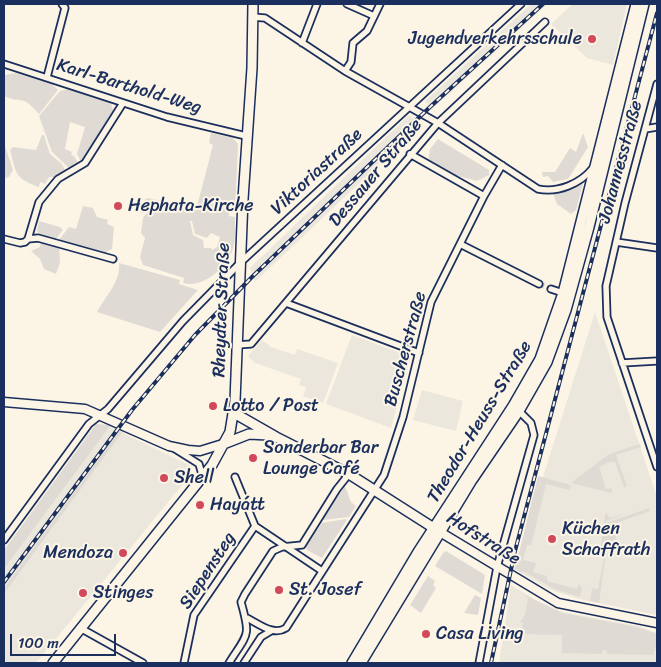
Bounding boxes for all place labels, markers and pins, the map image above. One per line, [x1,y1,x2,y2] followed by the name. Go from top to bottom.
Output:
[408,28,582,50] place label: Jugendverkehrsschule
[586,33,598,45] marker: Jugendverkehrsschule
[128,195,254,217] place label: Hephata-Kirche
[112,200,124,212] marker: Hephata-Kirche
[223,395,319,417] place label: Lotto / Post
[207,400,219,412] marker: Lotto / Post
[263,437,378,479] place label: Sonderbar Bar Lounge Café
[247,452,259,464] marker: Sonderbar Bar Lounge Café
[174,467,214,489] place label: Shell
[158,472,170,484] marker: Shell
[210,494,265,516] place label: Hayátt
[194,499,206,511] marker: Hayátt
[562,518,650,560] place label: Küchen Schaffrath
[546,533,558,545] marker: Küchen Schaffrath
[43,542,113,564] place label: Mendoza
[117,547,129,559] marker: Mendoza
[289,579,361,601] place label: St. Josef
[93,582,153,604] place label: Stinges
[273,584,285,596] marker: St. Josef
[77,587,89,599] marker: Stinges
[436,623,524,645] place label: Casa Living
[420,628,432,640] marker: Casa Living

